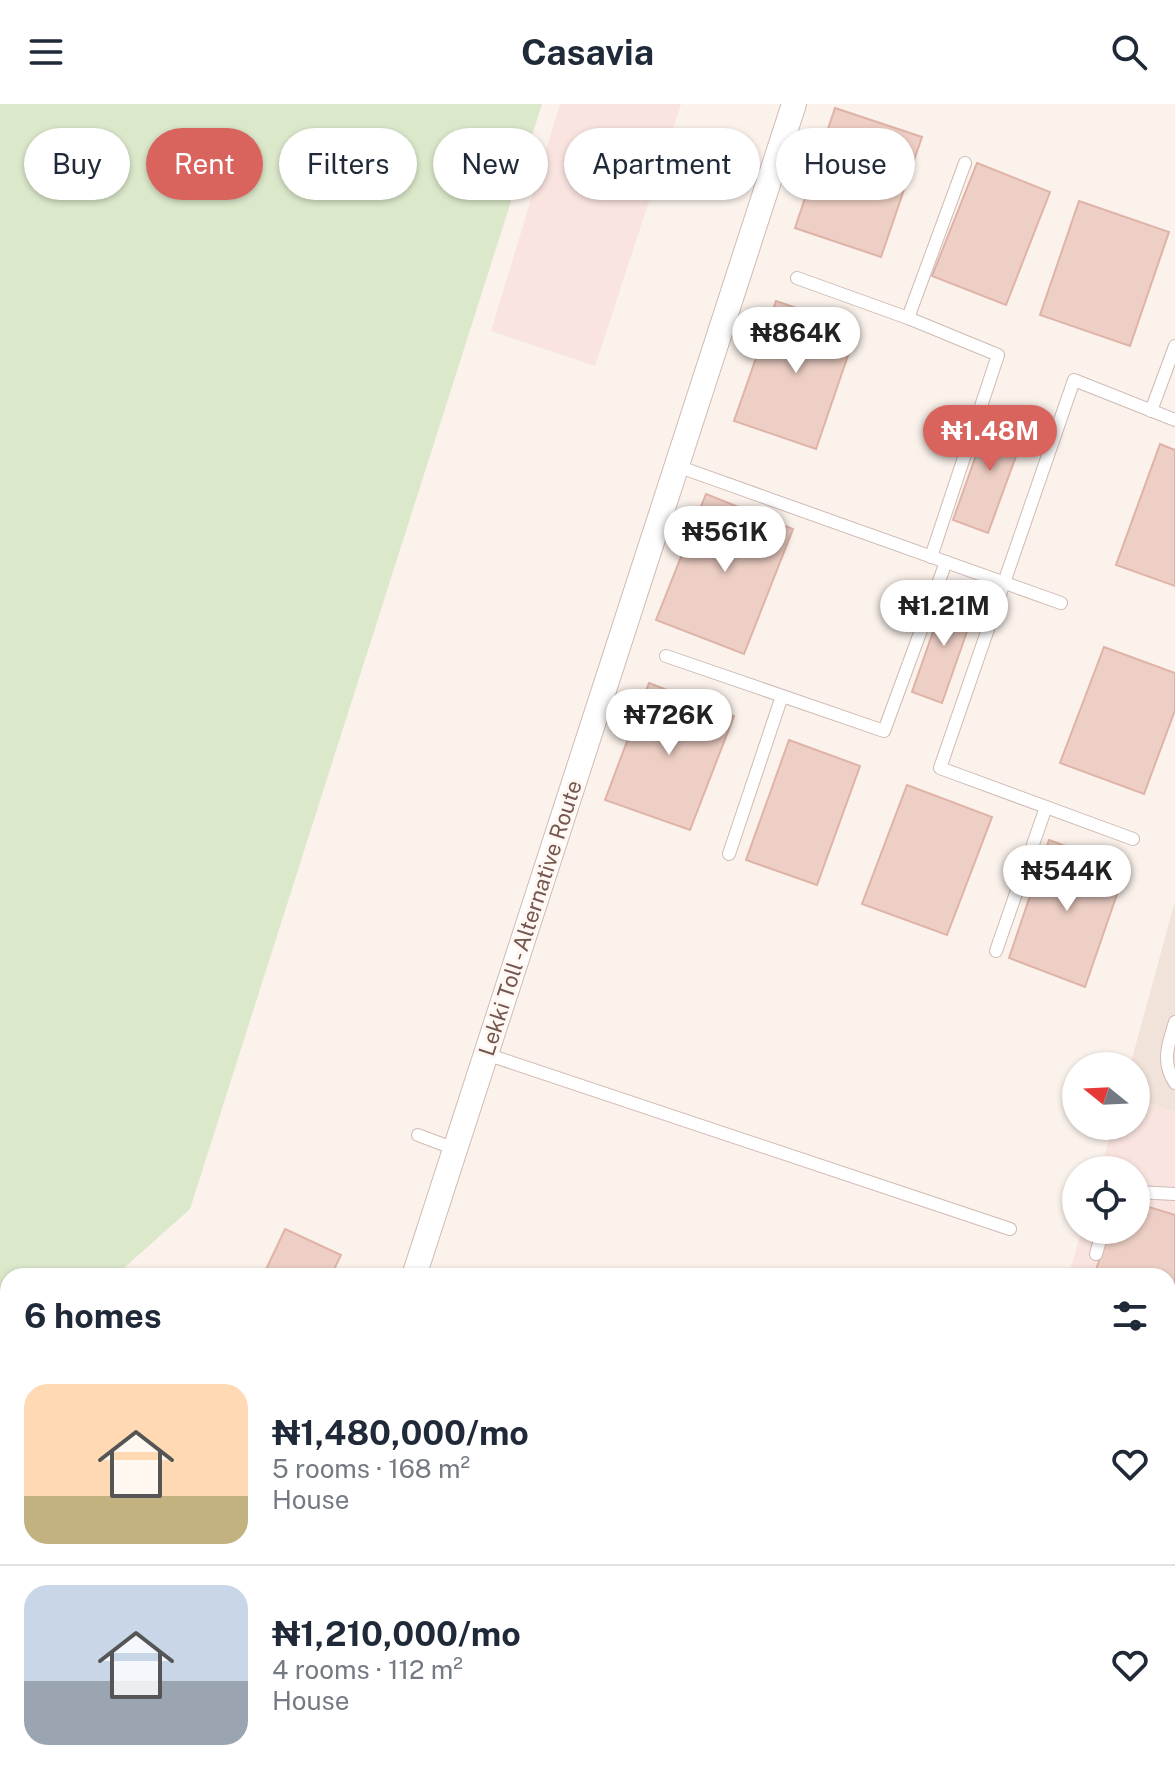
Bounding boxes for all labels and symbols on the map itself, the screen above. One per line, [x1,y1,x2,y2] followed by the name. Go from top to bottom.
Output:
[740,307,852,375] pin: ₦864K
[925,405,1055,473] pin: ₦1.48M
[669,506,781,574] pin: ₦561K
[879,580,1009,648] pin: ₦1.21M
[613,689,725,757] pin: ₦726K
[473,777,587,1059] street label: Lekki Toll - Alternative Route
[1011,845,1123,913] pin: ₦544K
[1062,1052,1150,1140] north arrow

